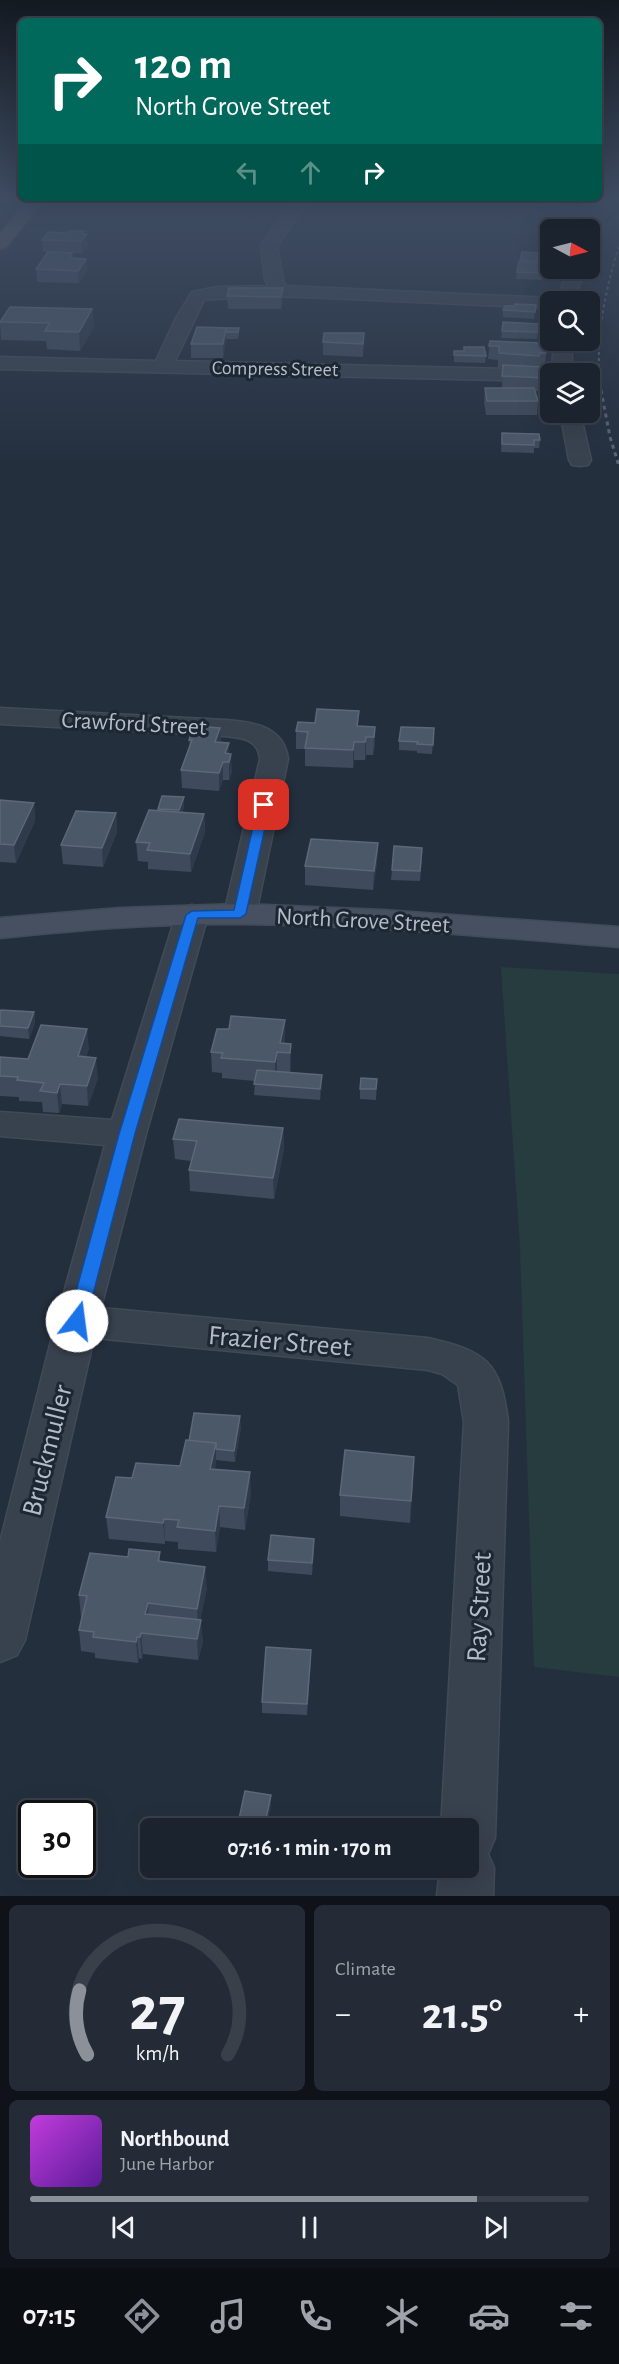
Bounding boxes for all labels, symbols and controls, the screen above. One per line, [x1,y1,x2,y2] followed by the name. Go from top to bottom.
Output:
[36,42,114,120] icon: right
[135,44,232,86] text: 120 m
[135,93,330,120] text: North Grove Street
[231,156,264,189] icon: left
[294,156,327,189] icon: ahead
[357,156,390,189] icon: right
[540,219,600,279] north arrow
[540,219,600,423] map controls
[540,291,600,351] button: search
[212,358,339,380] street label: Compress Street
[540,363,600,423] button: layers
[61,708,208,740] street label: Crawford Street
[238,779,289,830] pin
[247,788,280,821] icon: arrive
[276,904,451,938] street label: North Grove Street
[45,1289,109,1353] position arrow
[207,1322,353,1362] street label: Frazier Street
[18,1382,78,1519] street label: Bruckmuller
[463,1551,497,1663] street label: Ray Street
[18,1800,96,1878] speed limit sign: 30
[227,1837,392,1859] text: 07:16 · 1 min · 170 m
[335,1959,396,1979] text: Climate
[129,1979,185,2041] text: 27
[422,1992,502,2037] text: 21.5°
[335,1998,351,2031] text: −
[573,1998,589,2031] text: +
[135,2043,179,2064] text: km/h
[120,2128,229,2150] text: Northbound
[120,2154,214,2174] text: June Harbor
[107,2211,140,2244] icon: previous
[293,2211,326,2244] icon: pause
[479,2211,512,2244] icon: next
[121,2295,163,2337] icon: directions
[207,2295,249,2337] icon: music
[294,2295,336,2337] icon: phone
[381,2295,423,2337] icon: climate
[468,2295,510,2337] icon: car
[555,2295,597,2337] icon: filters
[22,2302,76,2329] text: 07:15

